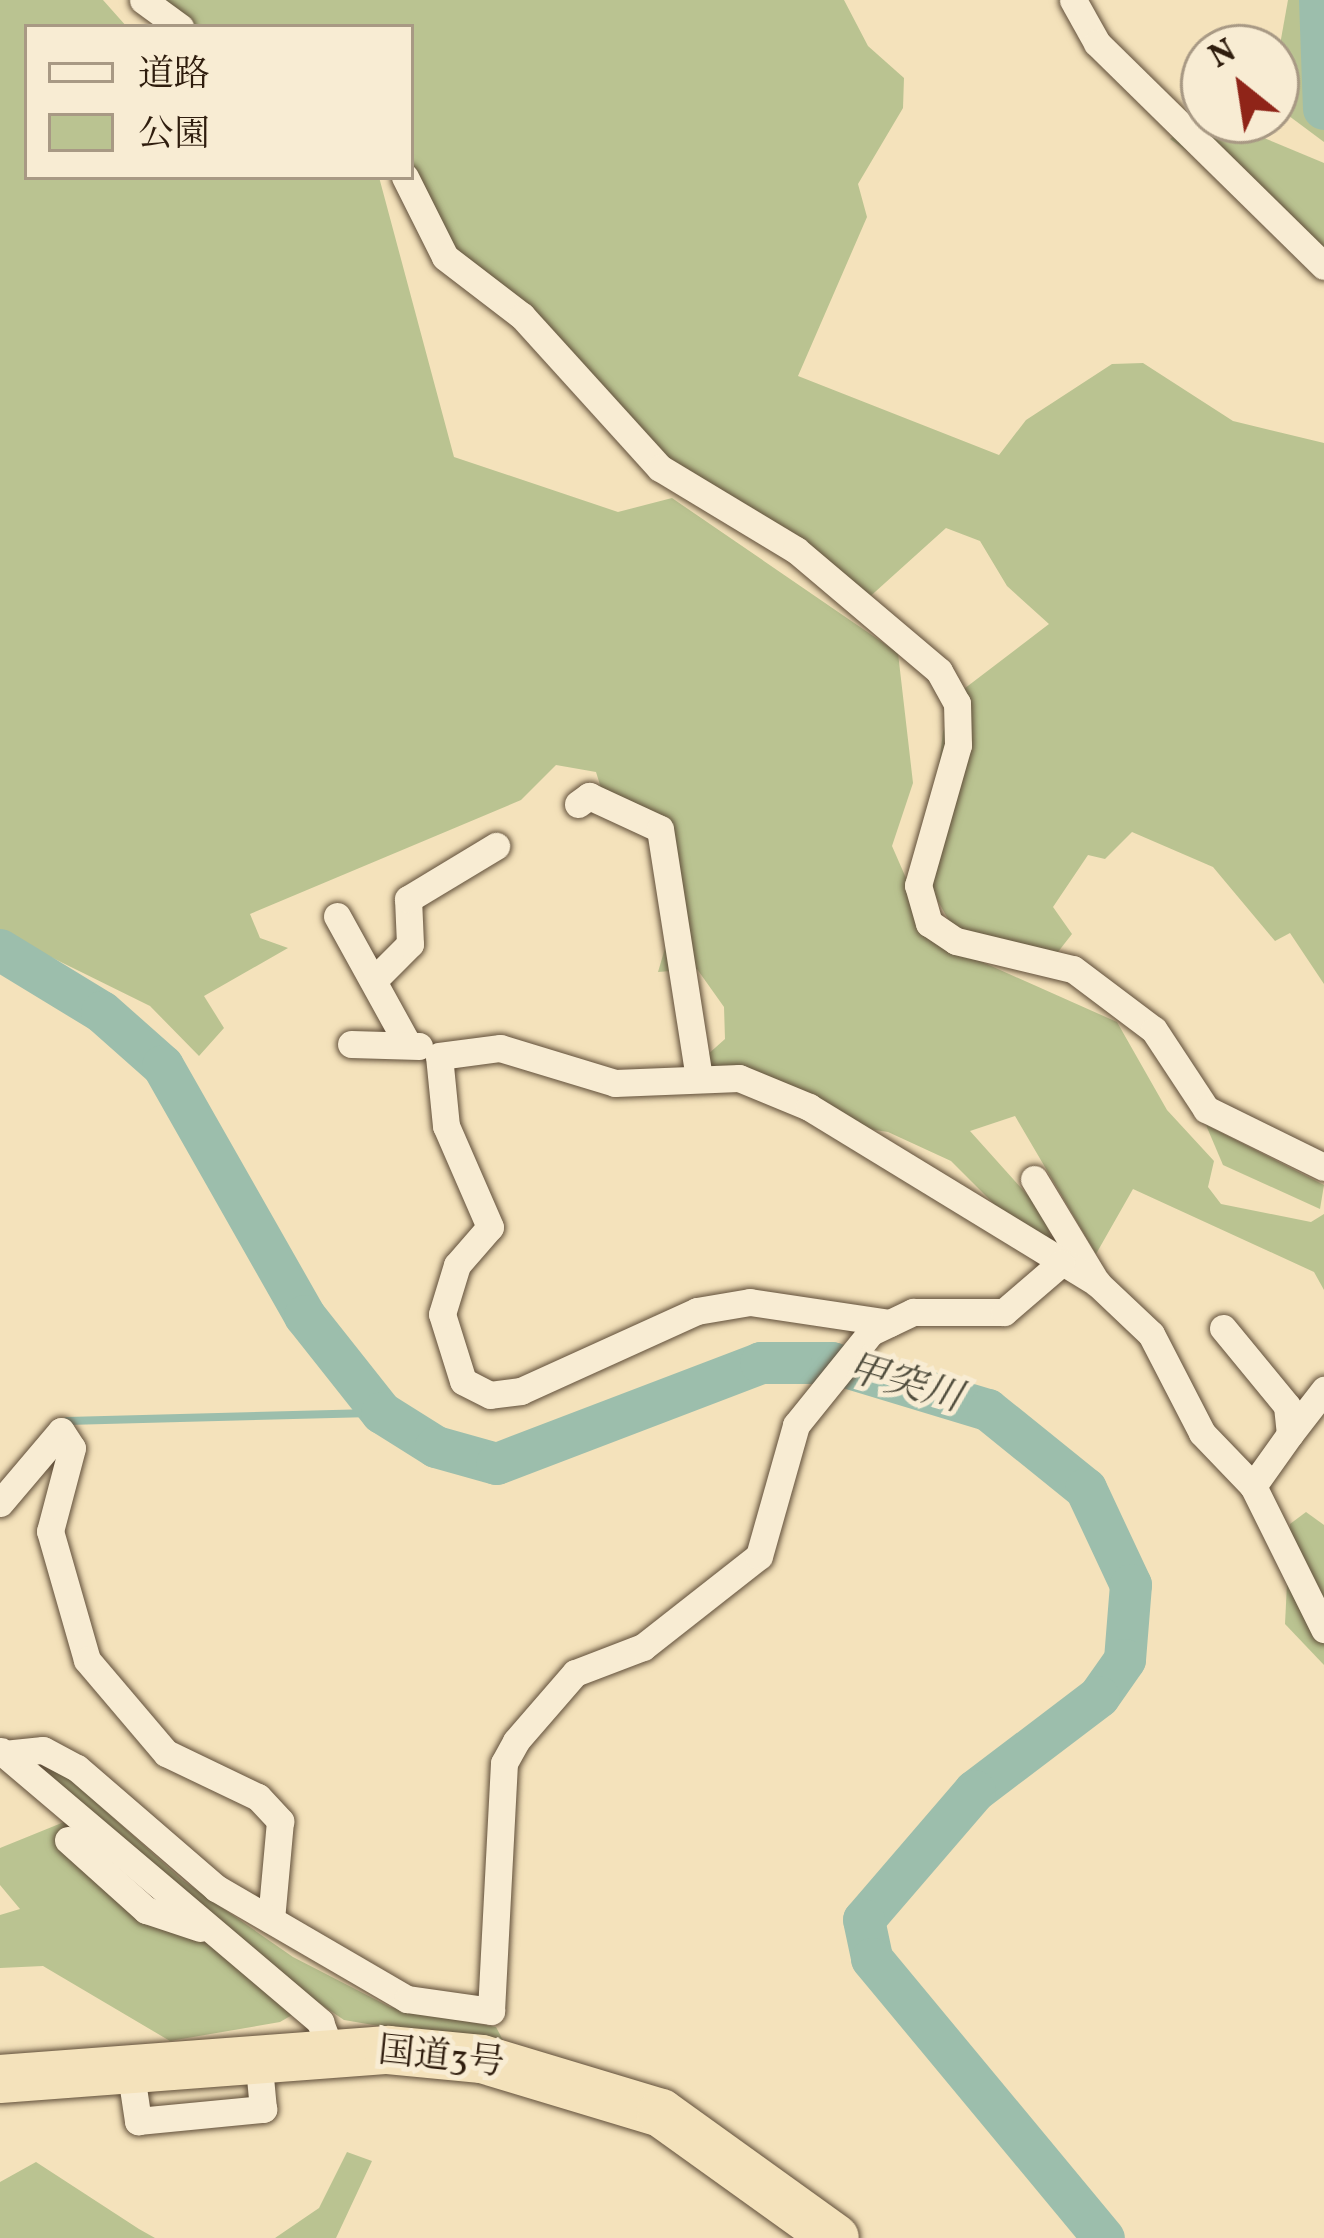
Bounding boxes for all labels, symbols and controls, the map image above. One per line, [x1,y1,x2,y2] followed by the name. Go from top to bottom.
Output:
[24,24,414,180] legend
[1180,24,1300,144] north arrow
[1202,30,1245,81] text: N
[138,51,210,101] text: 道路
[138,111,210,161] text: 公園
[841,1346,967,1424] water label: 甲突川
[376,2031,506,2087] street label: 国道3号

